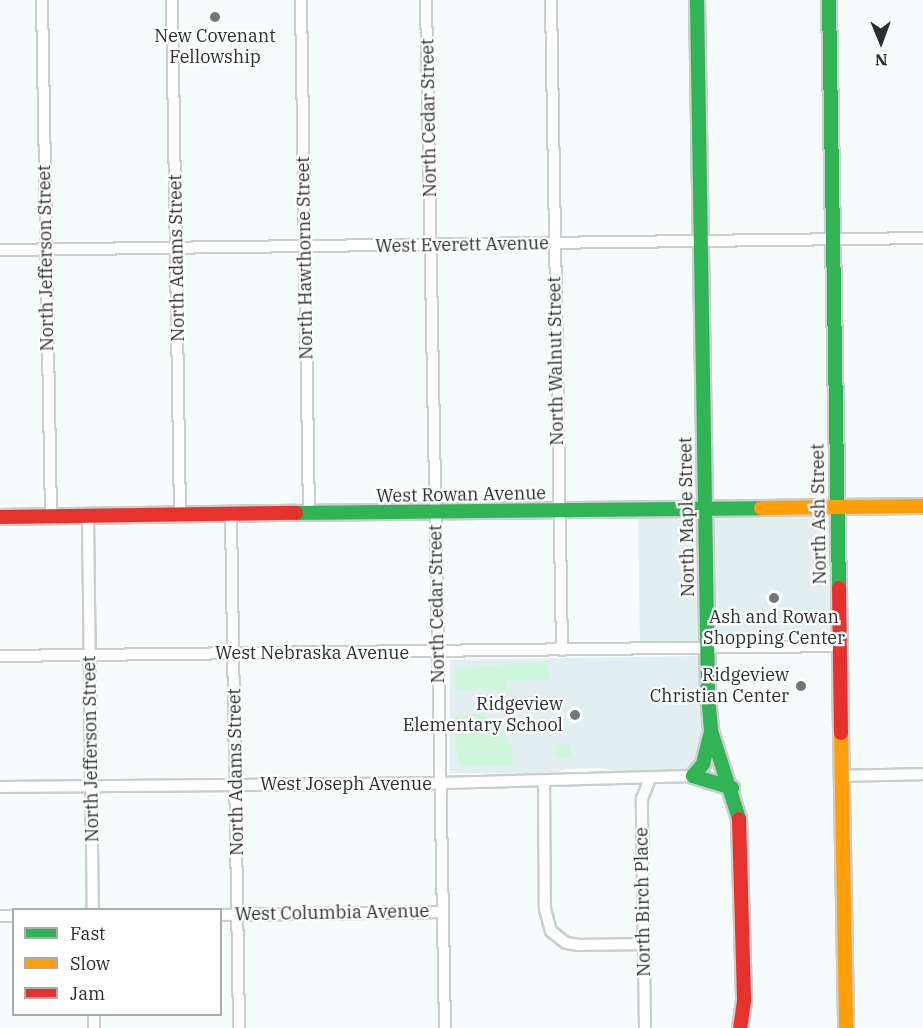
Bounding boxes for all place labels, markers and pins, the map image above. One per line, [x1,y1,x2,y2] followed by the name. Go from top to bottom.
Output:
[208,10,222,24] marker: New Covenant Fellowship
[154,26,276,68] place label: New Covenant Fellowship
[767,591,781,605] marker: Ash and Rowan Shopping Center
[703,607,845,650] place label: Ash and Rowan Shopping Center
[650,665,789,708] place label: Ridgeview Christian Center
[794,679,808,693] marker: Ridgeview Christian Center
[403,694,563,736] place label: Ridgeview Elementary School
[568,708,582,722] marker: Ridgeview Elementary School

